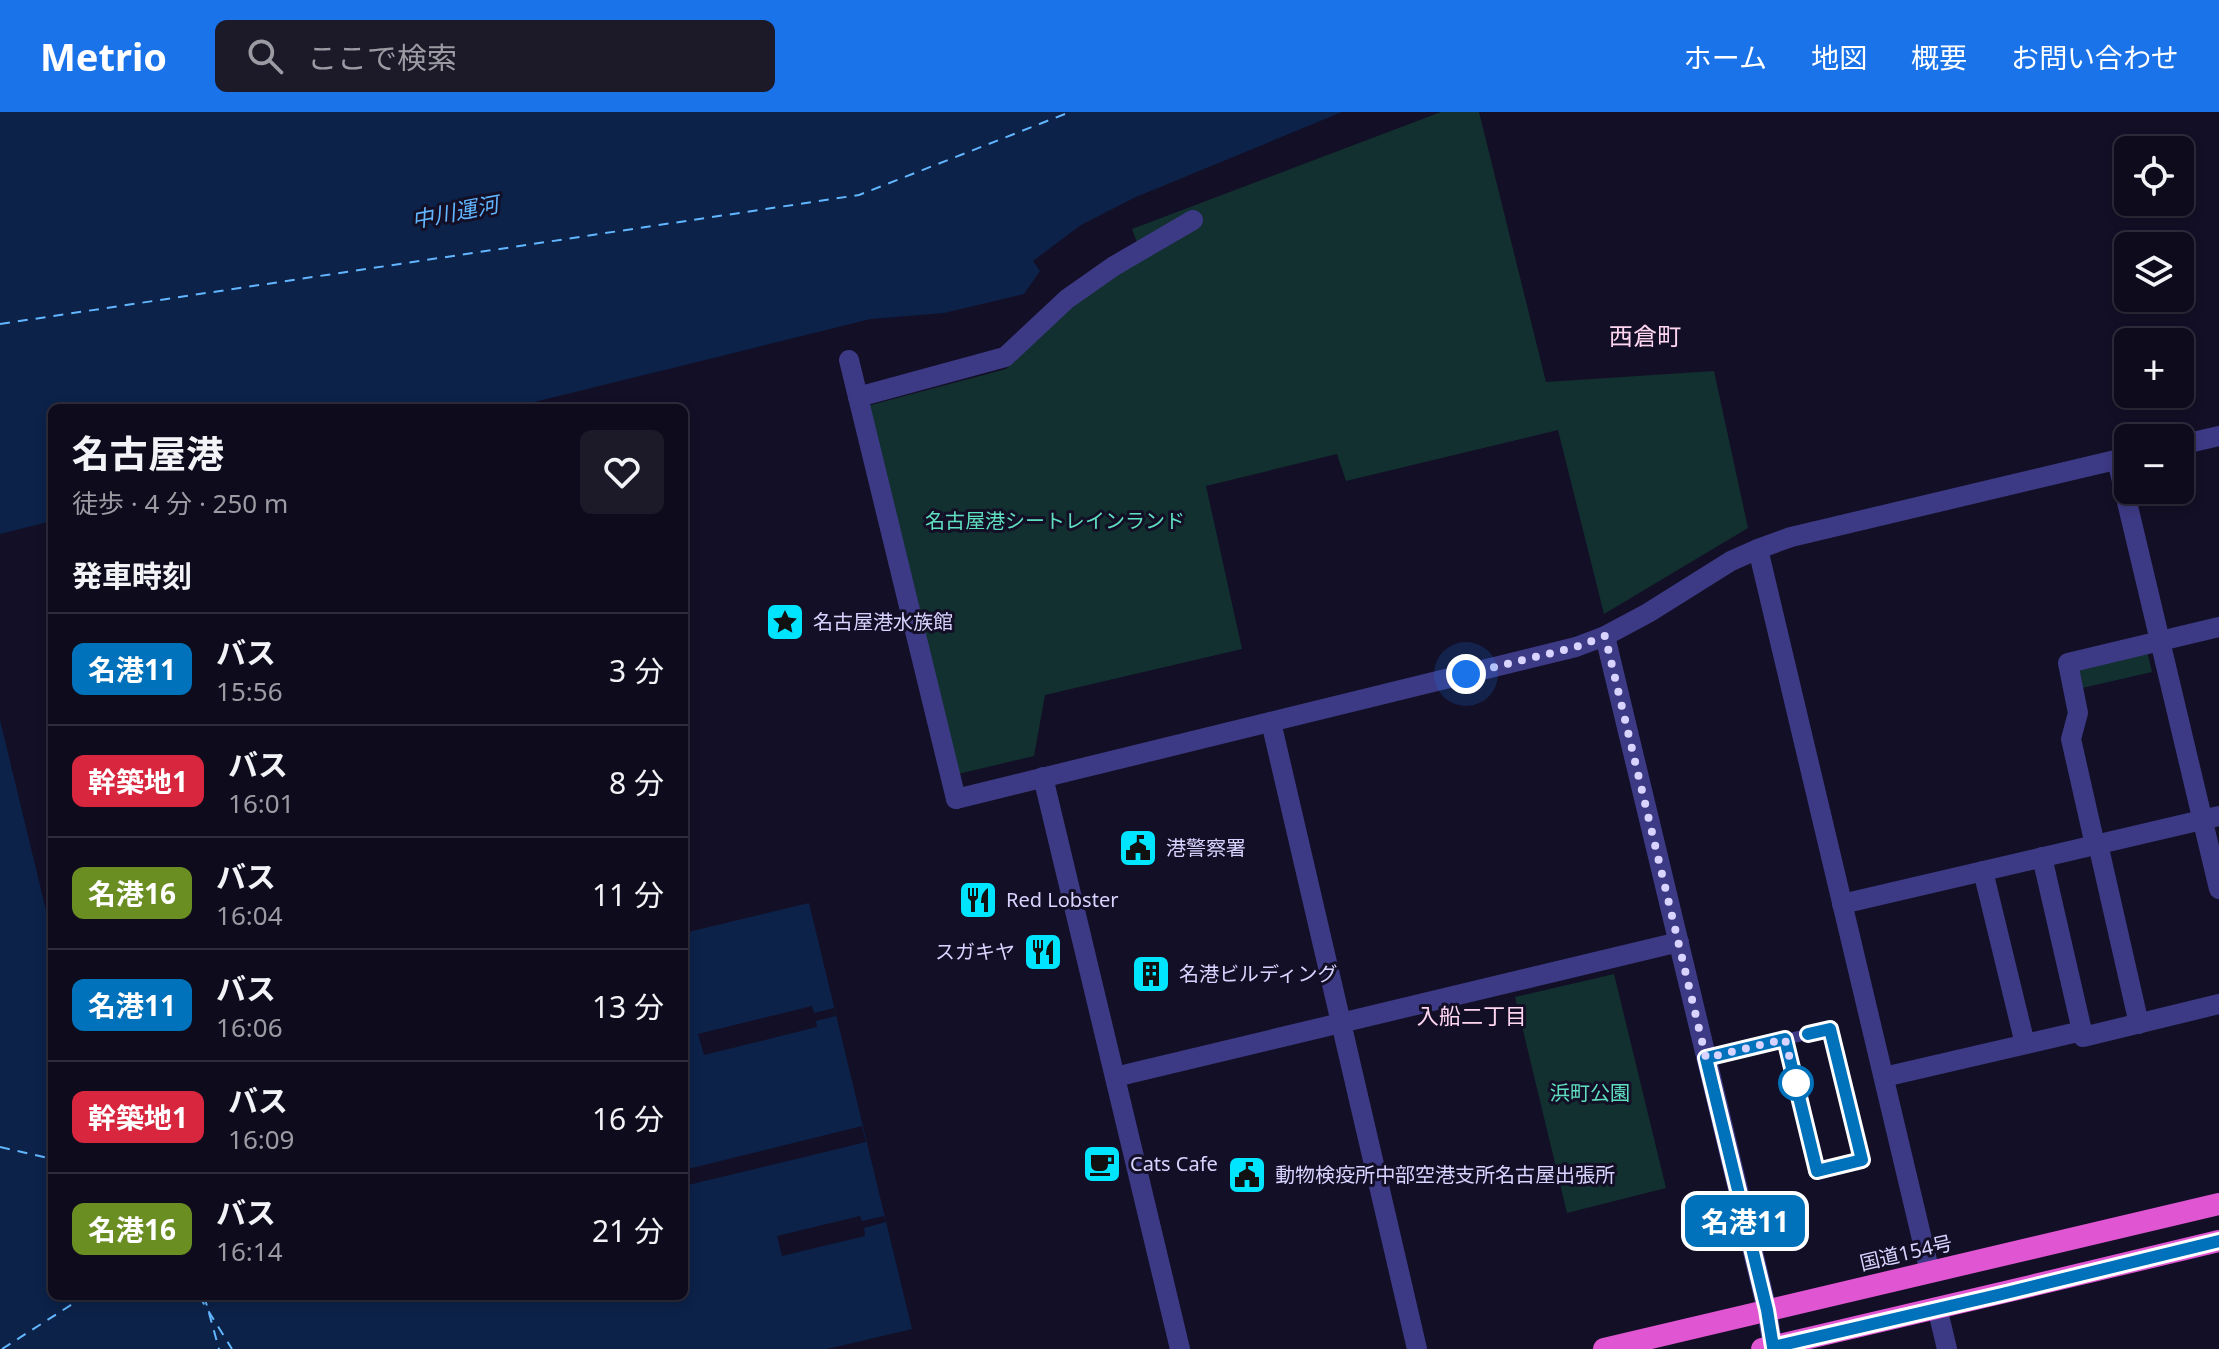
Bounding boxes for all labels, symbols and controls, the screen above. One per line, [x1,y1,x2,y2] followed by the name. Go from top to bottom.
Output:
[215,20,775,92] search box
[40,30,167,82] text: Metrio
[243,34,287,78] icon: search
[307,37,457,78] text: ここで検索
[1684,38,1767,76] text: ホーム
[1811,38,1867,76] text: 地図
[1911,38,1967,76] text: 概要
[2011,38,2179,76] text: お問い合わせ
[2114,136,2194,504] map controls
[2114,136,2194,216] button: locate
[409,187,505,234] water label: 中川運河
[2114,232,2194,312] button: layers
[1609,319,1681,352] district label: 西倉町
[2114,328,2194,408] button: +
[2114,424,2194,504] button: −
[72,427,224,479] text: 名古屋港
[580,430,664,514] button: heart
[72,485,288,521] text: 徒歩 · 4 分 · 250 m
[925,507,1185,534] park label: 名古屋港シートレインランド
[72,555,192,596] text: 発車時刻
[764,601,806,643] place icon: 名古屋港水族館
[813,608,953,635] place label: 名古屋港水族館
[216,632,276,673] text: バス
[88,650,176,688] text: 名港11
[609,650,664,691] text: 3 分
[1446,654,1486,694] your location
[216,673,283,709] text: 15:56
[228,744,288,785] text: バス
[88,762,188,800] text: 幹築地1
[609,762,664,803] text: 8 分
[228,785,295,821] text: 16:01
[1117,827,1159,869] public building icon: 港警察署
[1166,834,1246,861] place label: 港警察署
[216,856,276,897] text: バス
[88,874,176,912] text: 名港16
[592,874,664,915] text: 11 分
[957,879,999,921] restaurant icon: Red Lobster
[1006,886,1118,913] place label: Red Lobster
[216,897,283,933] text: 16:04
[1022,931,1064,973] restaurant icon: スガキヤ
[935,938,1015,965] place label: スガキヤ
[1130,953,1172,995] building icon: 名港ビルディング
[1179,960,1338,987] place label: 名港ビルディング
[216,968,276,1009] text: バス
[88,986,176,1024] text: 名港11
[592,986,664,1027] text: 13 分
[1417,1000,1527,1030] district label: 入船二丁目
[216,1009,283,1045] text: 16:06
[1779,1066,1813,1100] unlabelled marker
[1550,1079,1630,1106] park label: 浜町公園
[228,1080,288,1121] text: バス
[88,1098,188,1136] text: 幹築地1
[592,1098,664,1139] text: 16 分
[228,1121,295,1157] text: 16:09
[1081,1143,1123,1185] cafe icon: Cats Cafe
[1130,1150,1218,1177] place label: Cats Cafe
[1226,1154,1268,1196] public building icon: 動物検疫所中部空港支所名古屋出張所
[1275,1161,1615,1188] place label: 動物検疫所中部空港支所名古屋出張所
[216,1192,276,1233] text: バス
[1689,1195,1801,1247] line badge: 名港11
[1701,1202,1789,1240] text: 名港11
[88,1210,176,1248] text: 名港16
[592,1210,664,1251] text: 21 分
[1857,1229,1955,1276] street label: 国道154号
[216,1233,283,1269] text: 16:14

